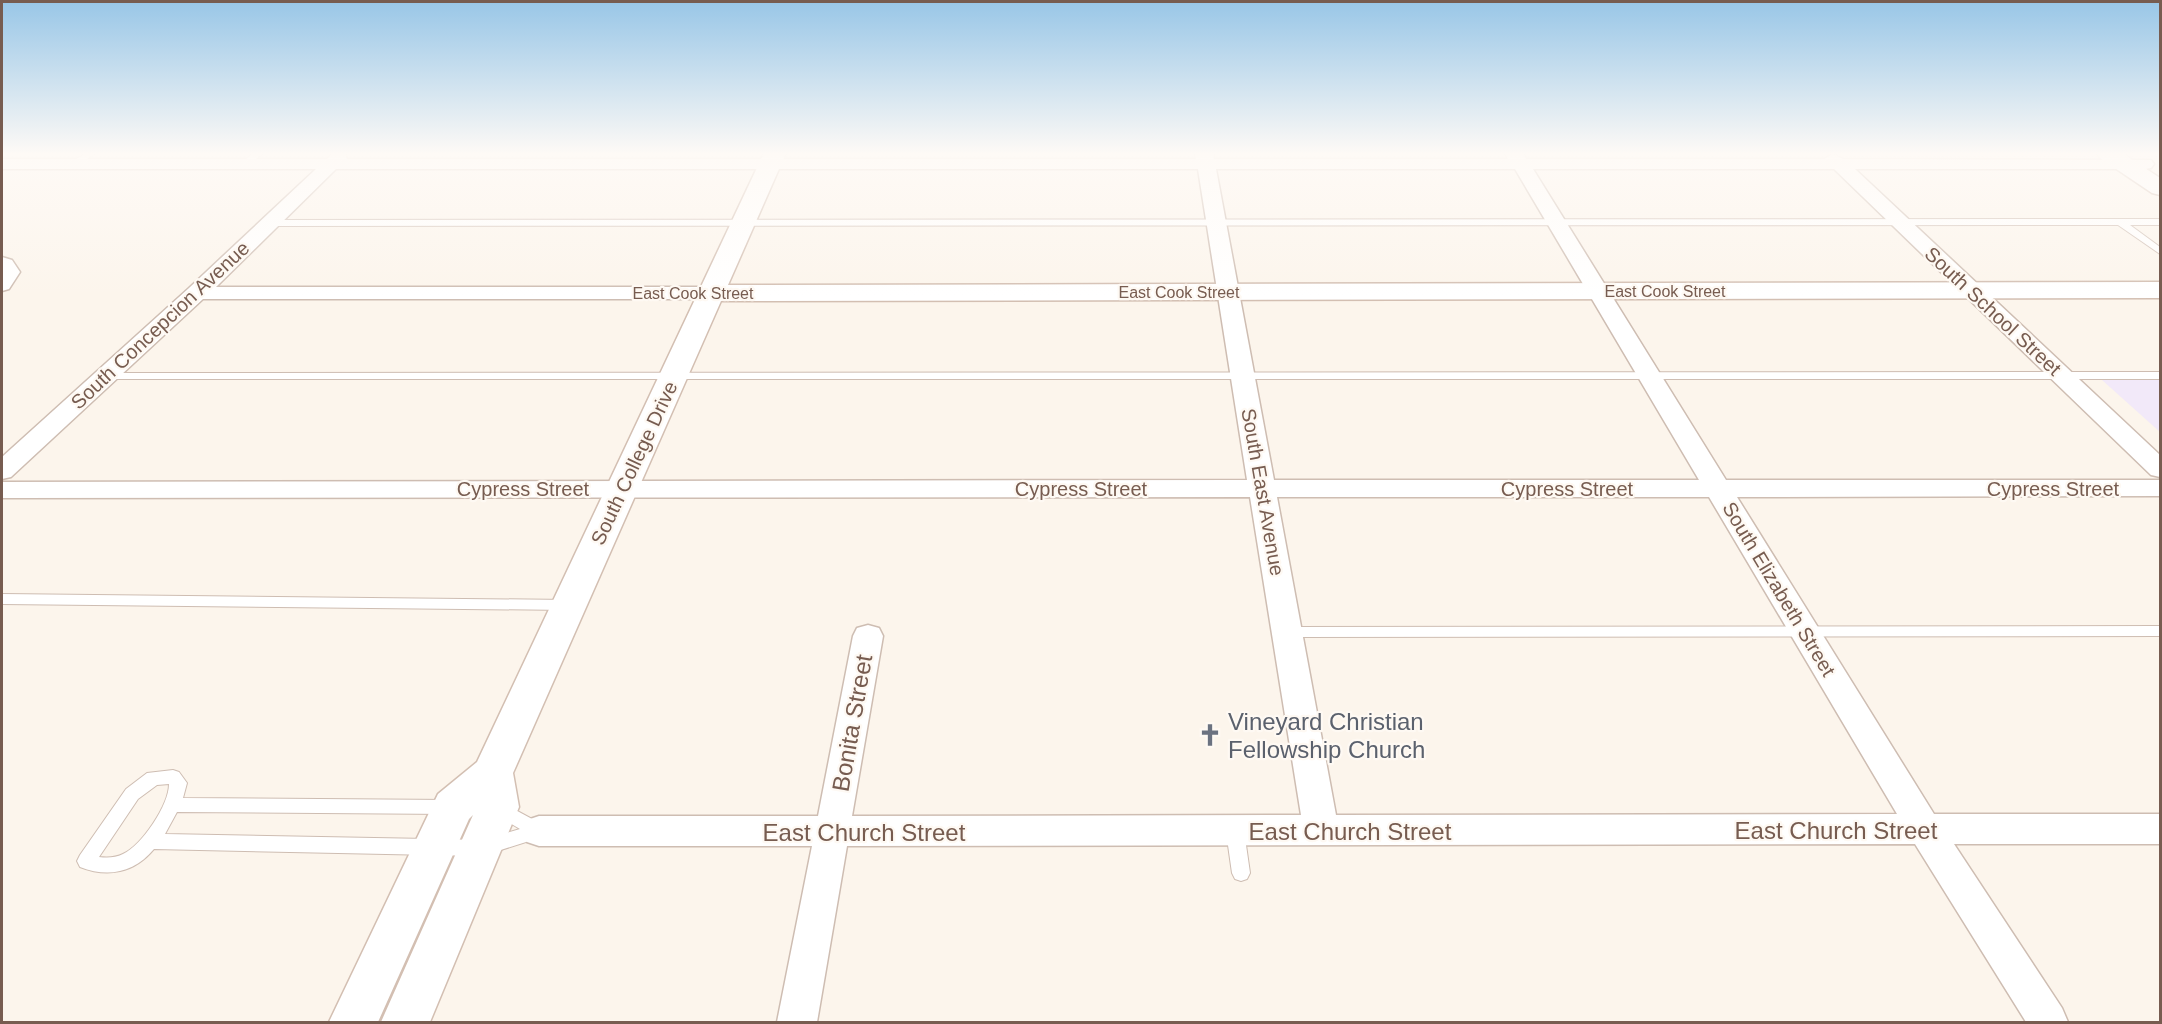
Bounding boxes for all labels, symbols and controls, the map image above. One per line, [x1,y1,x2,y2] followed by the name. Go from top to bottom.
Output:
[66,237,254,413] street label: South Concepcion Avenue
[1920,242,2066,380] street label: South School Street
[1605,283,1726,300] street label: East Cook Street
[1119,284,1240,301] street label: East Cook Street
[633,285,754,302] street label: East Cook Street
[586,378,682,548] street label: South College Drive
[1237,406,1289,578] street label: South East Avenue
[457,478,590,500] street label: Cypress Street
[1015,478,1148,500] street label: Cypress Street
[1501,478,1634,500] street label: Cypress Street
[1987,478,2120,500] street label: Cypress Street
[1718,498,1840,680] street label: South Elizabeth Street
[827,652,877,794] street label: Bonita Street
[1228,708,1425,763] place label: Vineyard Christian Fellowship Church
[1197,722,1223,748] church icon: Vineyard Christian Fellowship Church
[1735,817,1938,844] street label: East Church Street
[1249,818,1452,845] street label: East Church Street
[763,819,966,846] street label: East Church Street

